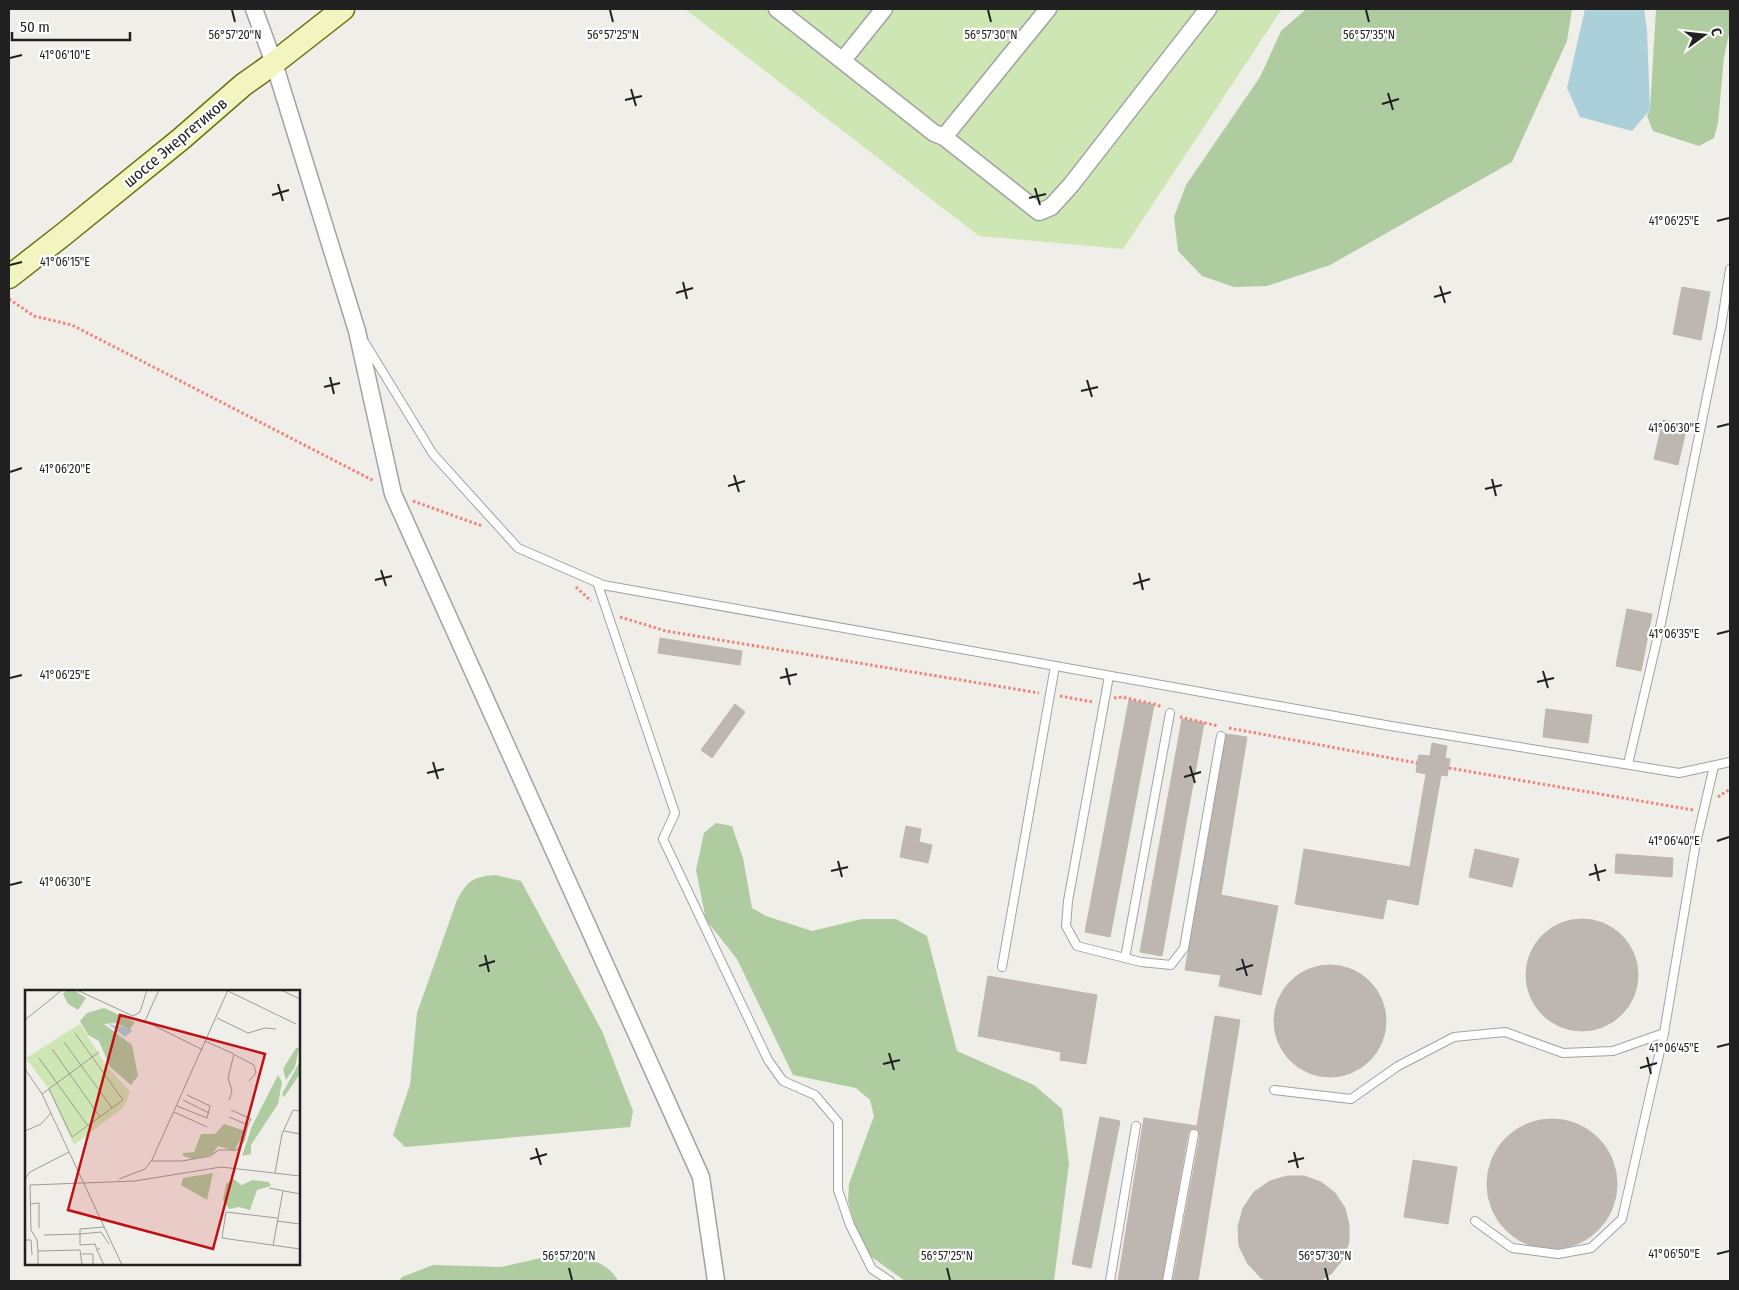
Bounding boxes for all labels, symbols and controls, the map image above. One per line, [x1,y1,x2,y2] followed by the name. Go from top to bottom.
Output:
[12,10,130,42] scale bar
[1679,10,1729,60] north arrow
[20,18,50,36] text: 50 m
[1707,26,1725,38] text: С
[209,28,261,42] text: 56°57'20"N
[587,28,639,42] text: 56°57'25"N
[965,28,1017,42] text: 56°57'30"N
[1343,28,1395,42] text: 56°57'35"N
[40,48,91,62] text: 41°06'10"E
[120,93,231,191] street label: шоссе Энергетиков
[1649,214,1700,228] text: 41°06'25"E
[40,255,90,269] text: 41°06'15"E
[1648,421,1700,435] text: 41°06'30"E
[39,462,91,476] text: 41°06'20"E
[1649,627,1700,641] text: 41°06'35"E
[40,668,91,682] text: 41°06'25"E
[1648,834,1700,848] text: 41°06'40"E
[39,875,91,889] text: 41°06'30"E
[25,990,300,1265] inset map
[1649,1041,1700,1055] text: 41°06'45"E
[1648,1247,1700,1261] text: 41°06'50"E
[543,1249,595,1263] text: 56°57'20"N
[921,1249,973,1263] text: 56°57'25"N
[1299,1249,1351,1263] text: 56°57'30"N

